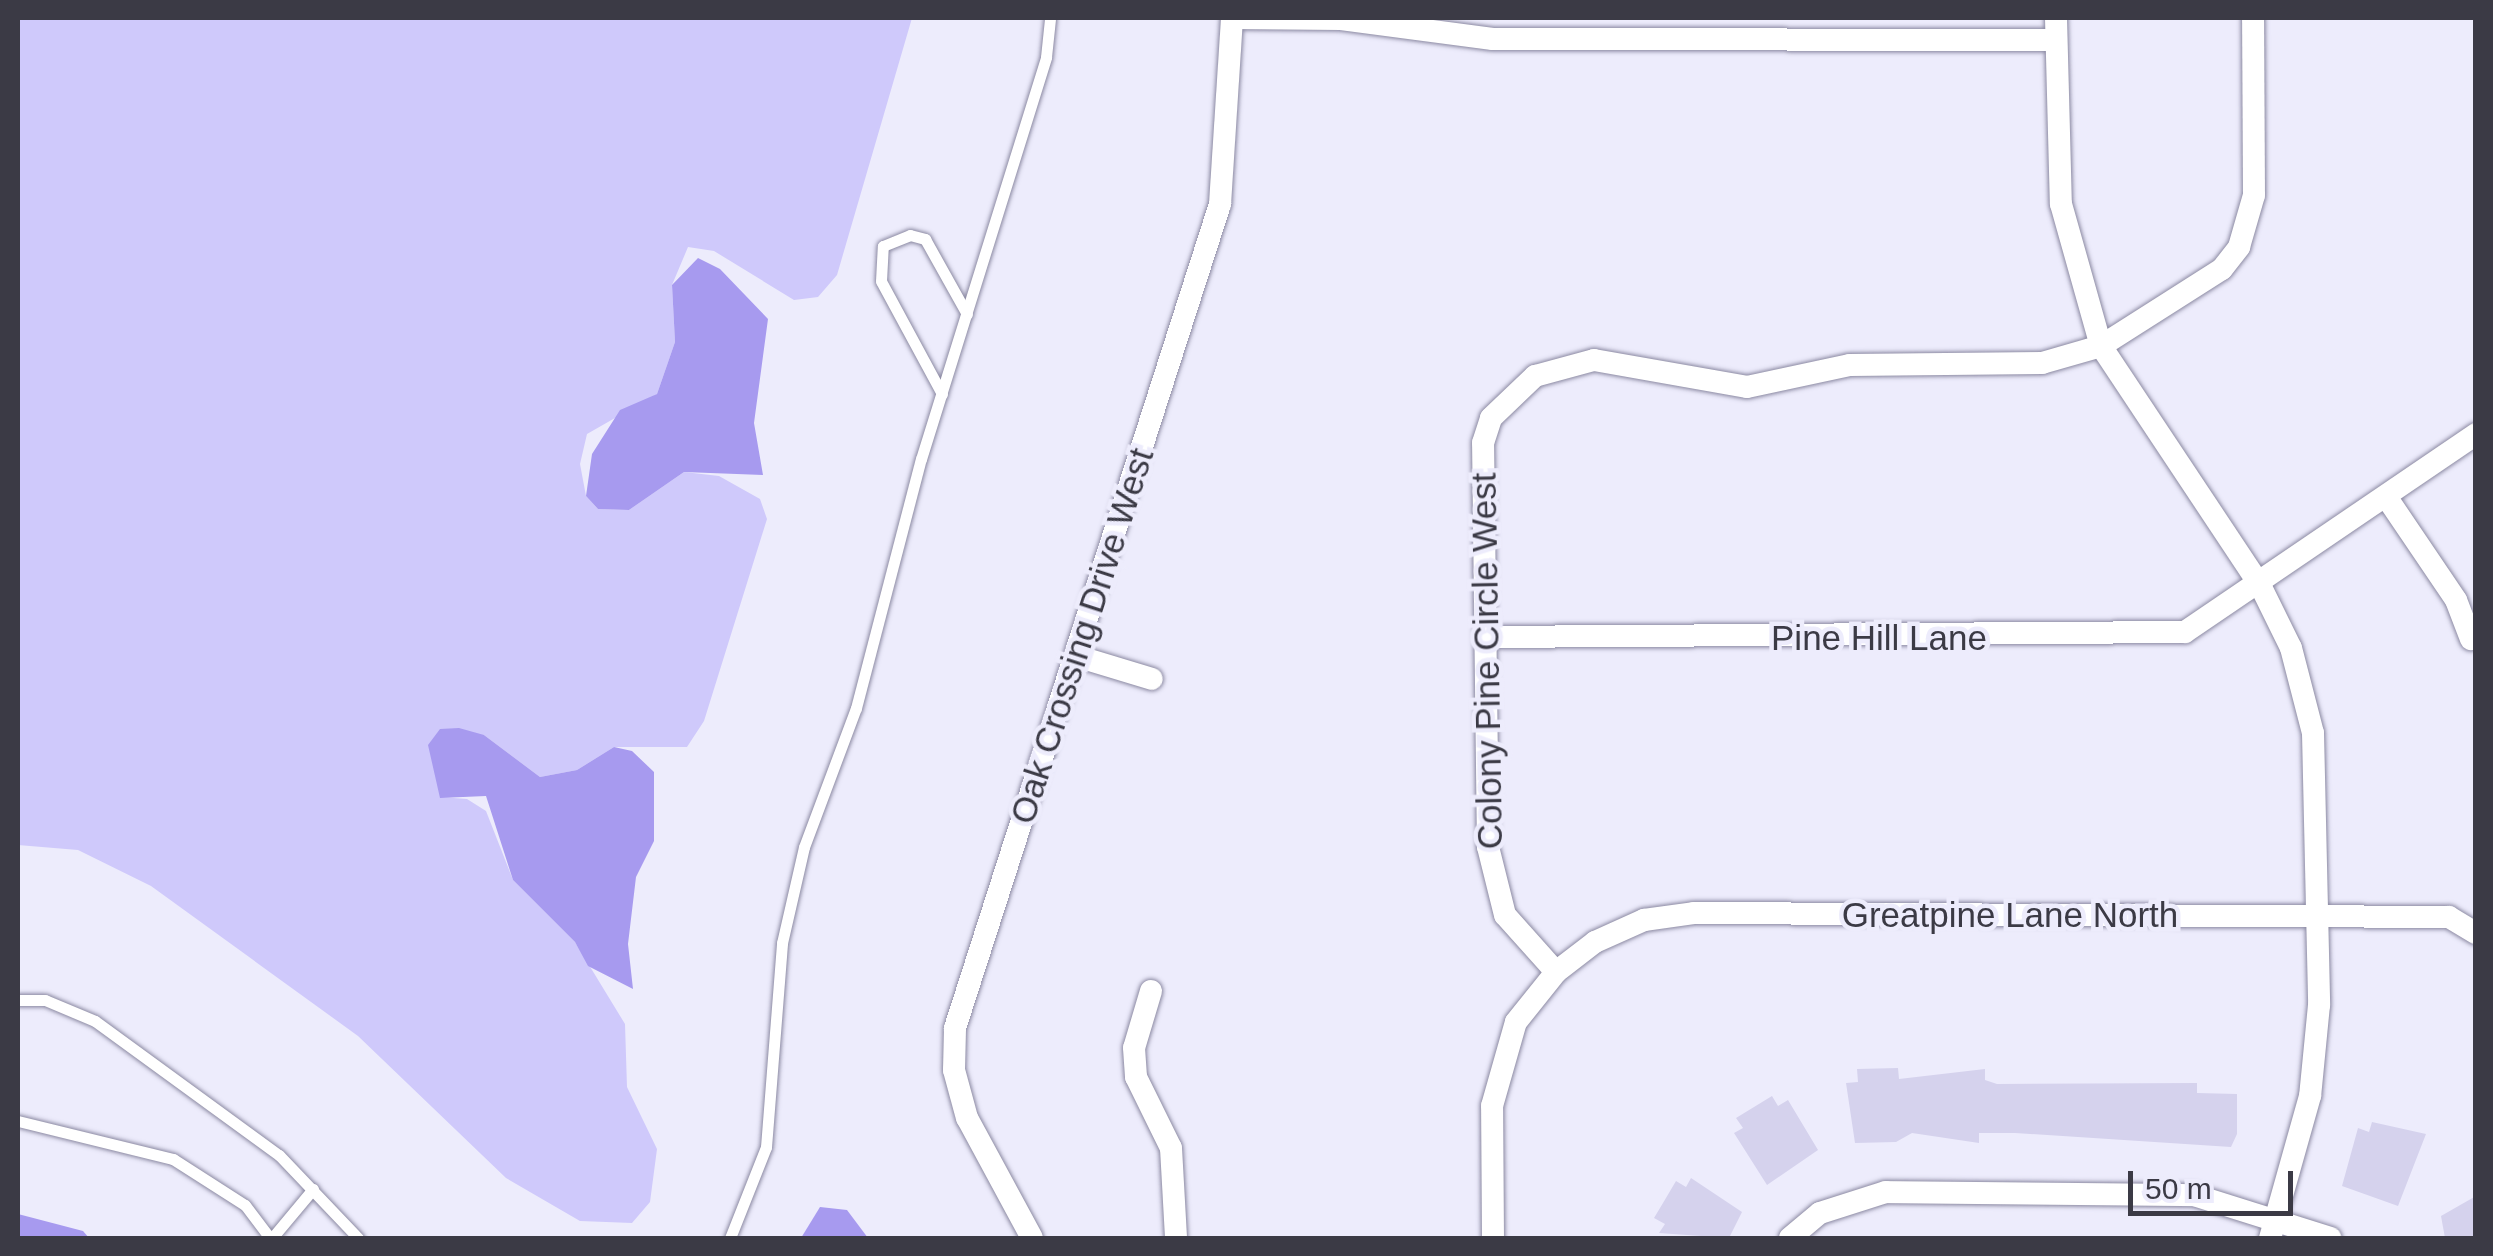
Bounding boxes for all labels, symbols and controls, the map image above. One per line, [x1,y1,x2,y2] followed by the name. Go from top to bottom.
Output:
[1001,443,1163,829] street label: Oak Crossing Drive West
[1463,472,1511,850] street label: Colony Pine Circle West
[1771,617,1987,659] street label: Pine Hill Lane
[1842,894,2178,936] street label: Greatpine Lane North
[2133,1151,2298,1213] scale bar
[2145,1172,2212,1205] text: 50 m

